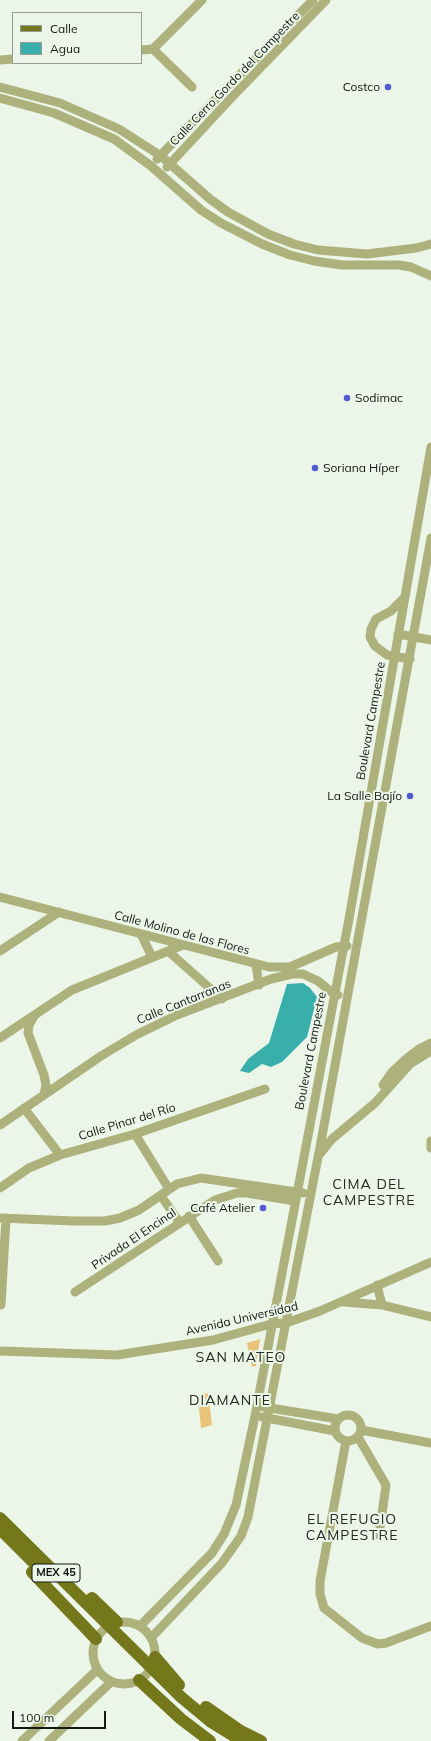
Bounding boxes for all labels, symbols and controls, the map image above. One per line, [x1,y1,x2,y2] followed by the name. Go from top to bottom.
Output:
[167,9,303,149] street label: Calle Cerro Gordo del Campestre
[12,12,142,64] legend
[50,21,77,36] text: Calle
[50,41,80,56] text: Agua
[343,80,380,94] place label: Costco
[383,82,393,92] marker: Costco
[355,391,403,405] place label: Sodimac
[342,393,352,403] marker: Sodimac
[323,461,399,475] place label: Soriana Híper
[310,463,320,473] marker: Soriana Híper
[354,661,388,781] street label: Boulevard Campestre
[327,789,402,803] place label: La Salle Bajío
[405,791,415,801] marker: La Salle Bajío
[113,908,251,958] street label: Calle Molino de las Flores
[135,977,233,1027] street label: Calle Cantarranas
[293,991,329,1111] street label: Boulevard Campestre
[77,1100,177,1144] street label: Calle Pinar del Río
[323,1177,415,1210] district label: CIMA DEL CAMPESTRE
[190,1201,255,1215] place label: Café Atelier
[258,1203,268,1213] marker: Café Atelier
[89,1205,179,1273] street label: Privada El Encinal
[184,1299,300,1339] street label: Avenida Universidad
[196,1350,286,1366] district label: SAN MATEO
[189,1393,271,1409] district label: DIAMANTE
[306,1512,398,1544] district label: EL REFUGIO CAMPESTRE
[32,1564,80,1582] road number: MEX 45
[14,1703,108,1729] scale bar
[19,1710,54,1725] text: 100 m

